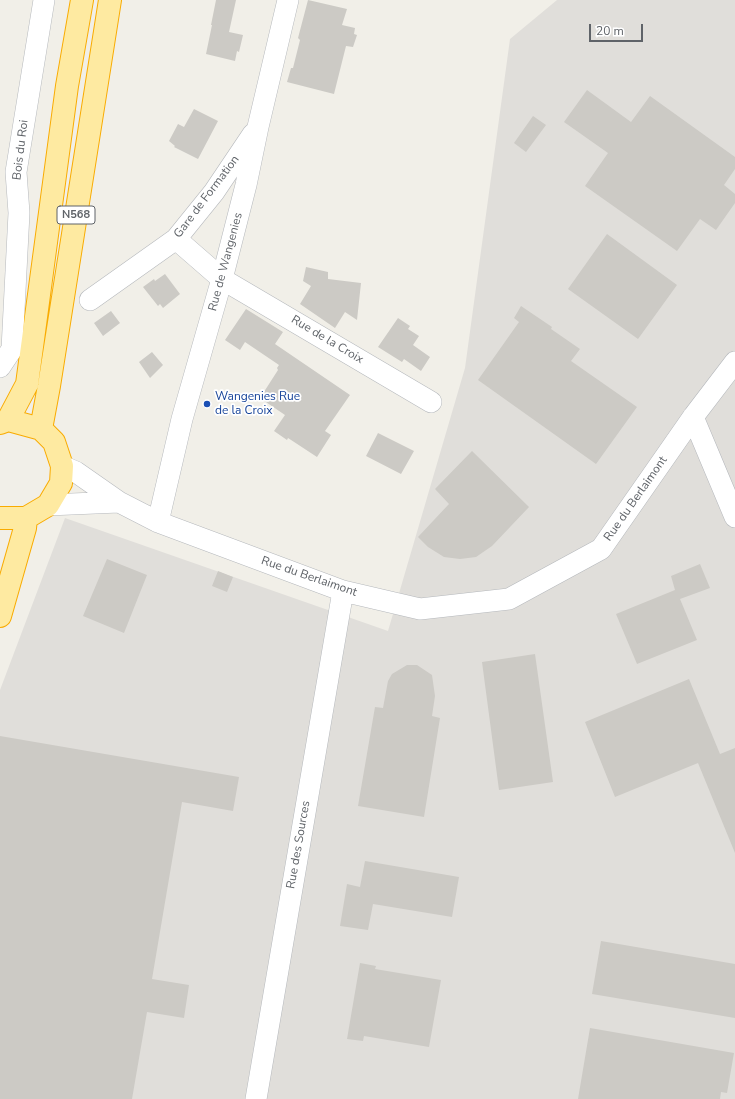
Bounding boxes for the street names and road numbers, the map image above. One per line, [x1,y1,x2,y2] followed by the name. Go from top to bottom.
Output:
[10,119,32,181] street label: Bois du Roi
[171,153,243,241] street label: Gare de Formation
[57,206,95,224] road number: N568
[206,211,246,313] street label: Rue de Wangenies
[288,313,366,367] street label: Rue de la Croix
[601,454,671,544] street label: Rue du Berlaimont
[259,554,359,600] street label: Rue du Berlaimont
[284,800,314,890] street label: Rue des Sources

